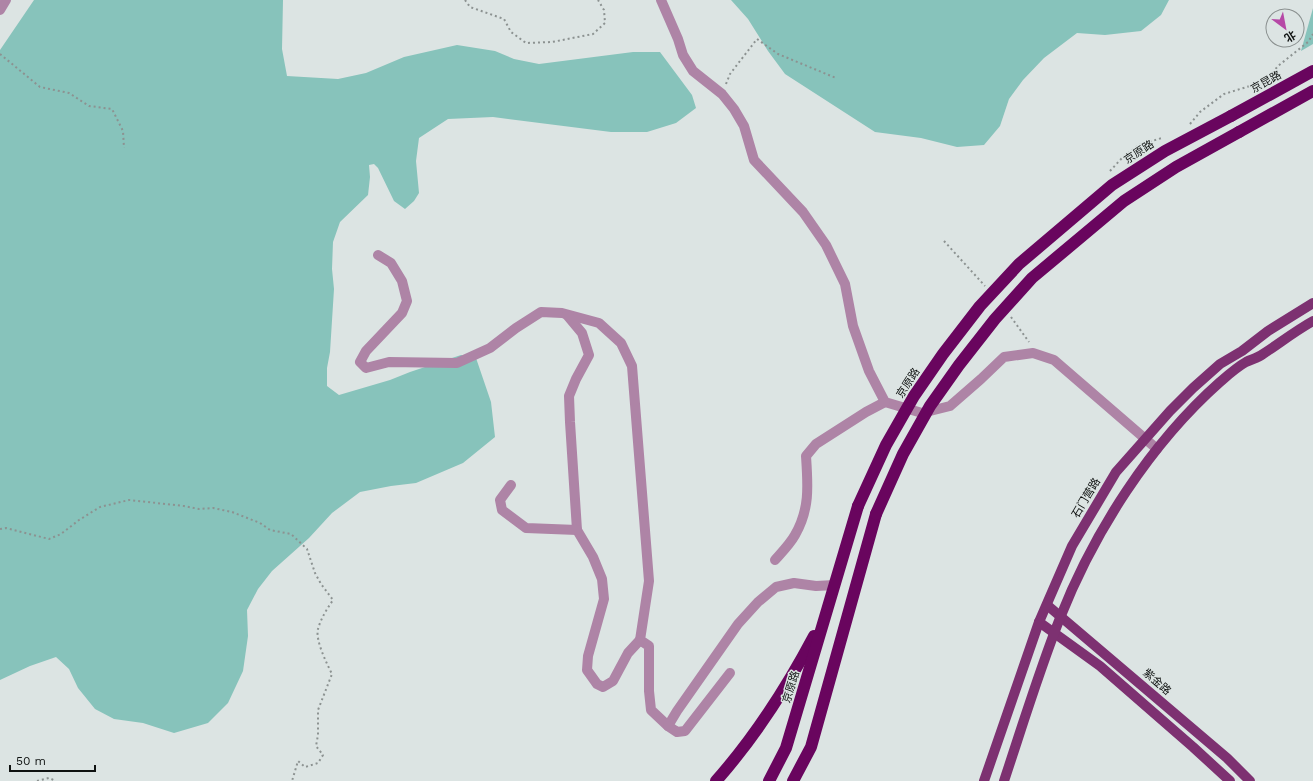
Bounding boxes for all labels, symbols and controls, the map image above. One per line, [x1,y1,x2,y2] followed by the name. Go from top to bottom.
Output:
[1265,8,1305,48] north arrow
[1282,28,1298,44] text: 北
[1248,68,1284,96] street label: 京昆路
[1122,138,1156,166] street label: 京原路
[894,366,922,400] street label: 京原路
[1069,476,1103,520] street label: 石门营路
[1140,666,1174,698] street label: 紫金路
[780,669,802,705] street label: 京原路
[10,747,95,773] scale bar
[16,754,46,768] text: 50 m

